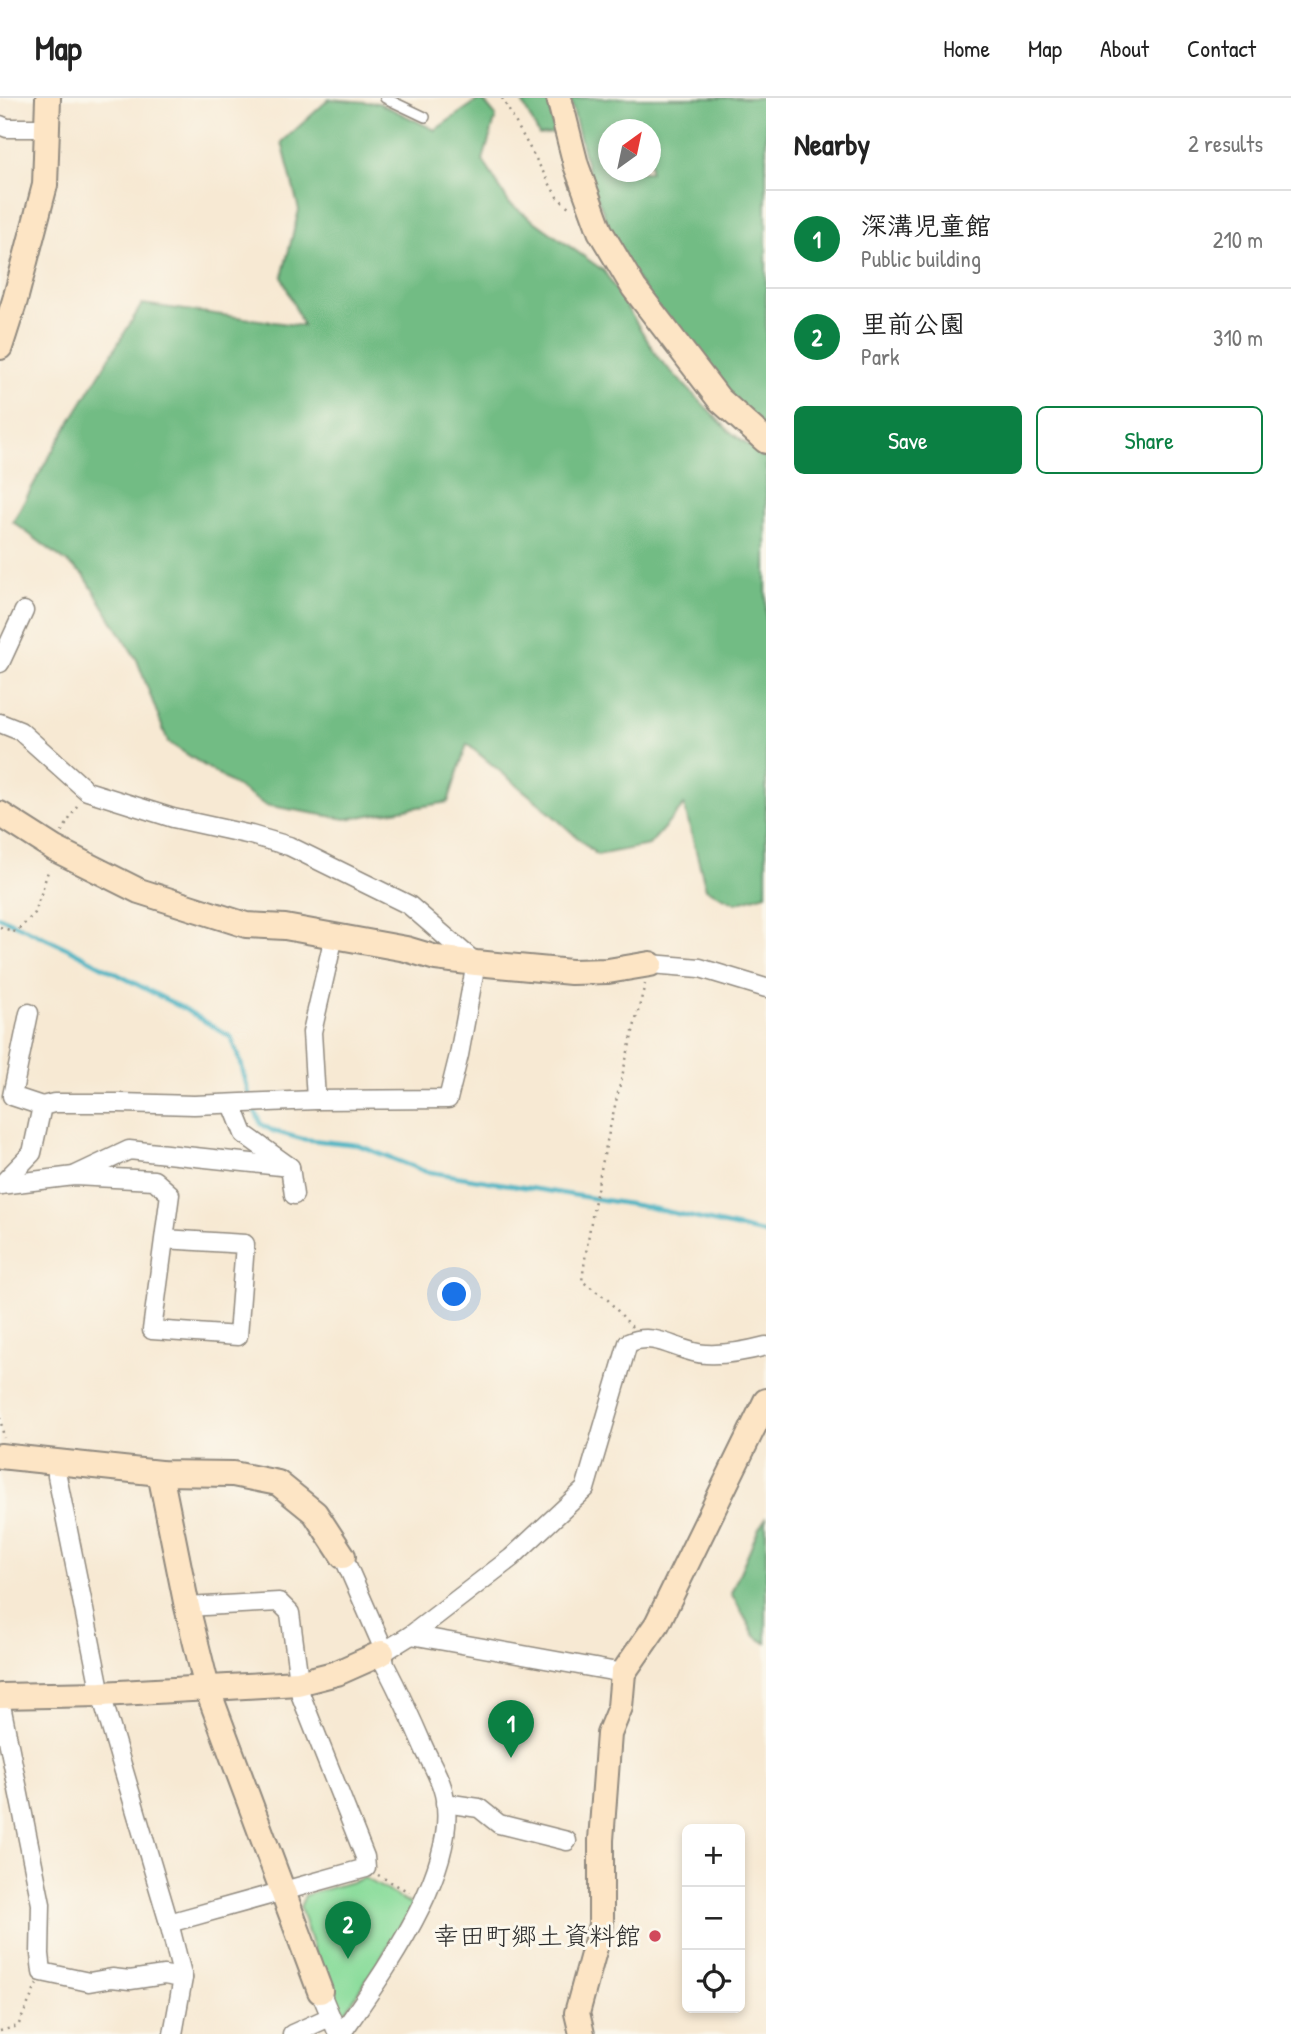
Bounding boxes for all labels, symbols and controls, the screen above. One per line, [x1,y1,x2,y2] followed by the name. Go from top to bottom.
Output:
[35,26,82,70] text: Map
[943,32,990,64] text: Home
[1028,32,1062,64] text: Map
[1100,32,1149,64] text: About
[1187,32,1256,64] text: Contact
[598,119,661,182] north arrow
[794,124,870,164] text: Nearby
[1188,128,1263,159] text: 2 results
[861,208,991,243] text: 深溝児童館
[813,224,821,255] text: 1
[1213,224,1263,255] text: 210 m
[861,243,981,274] text: Public building
[861,306,965,341] text: 里前公園
[812,322,822,353] text: 2
[1213,322,1263,353] text: 310 m
[861,341,899,372] text: Park
[794,406,1022,474] button: Save
[1036,406,1263,474] button: Share
[437,1277,471,1311] your location
[488,1700,534,1758] pin: 1
[682,1824,745,2013] map controls
[682,1824,745,1887] button: +
[682,1887,745,1950] button: −
[325,1901,371,1959] pin: 2
[433,1918,641,1953] place label: 幸田町郷土資料館
[647,1928,663,1944] marker: 幸田町郷土資料館
[682,1950,745,2013] button: locate

